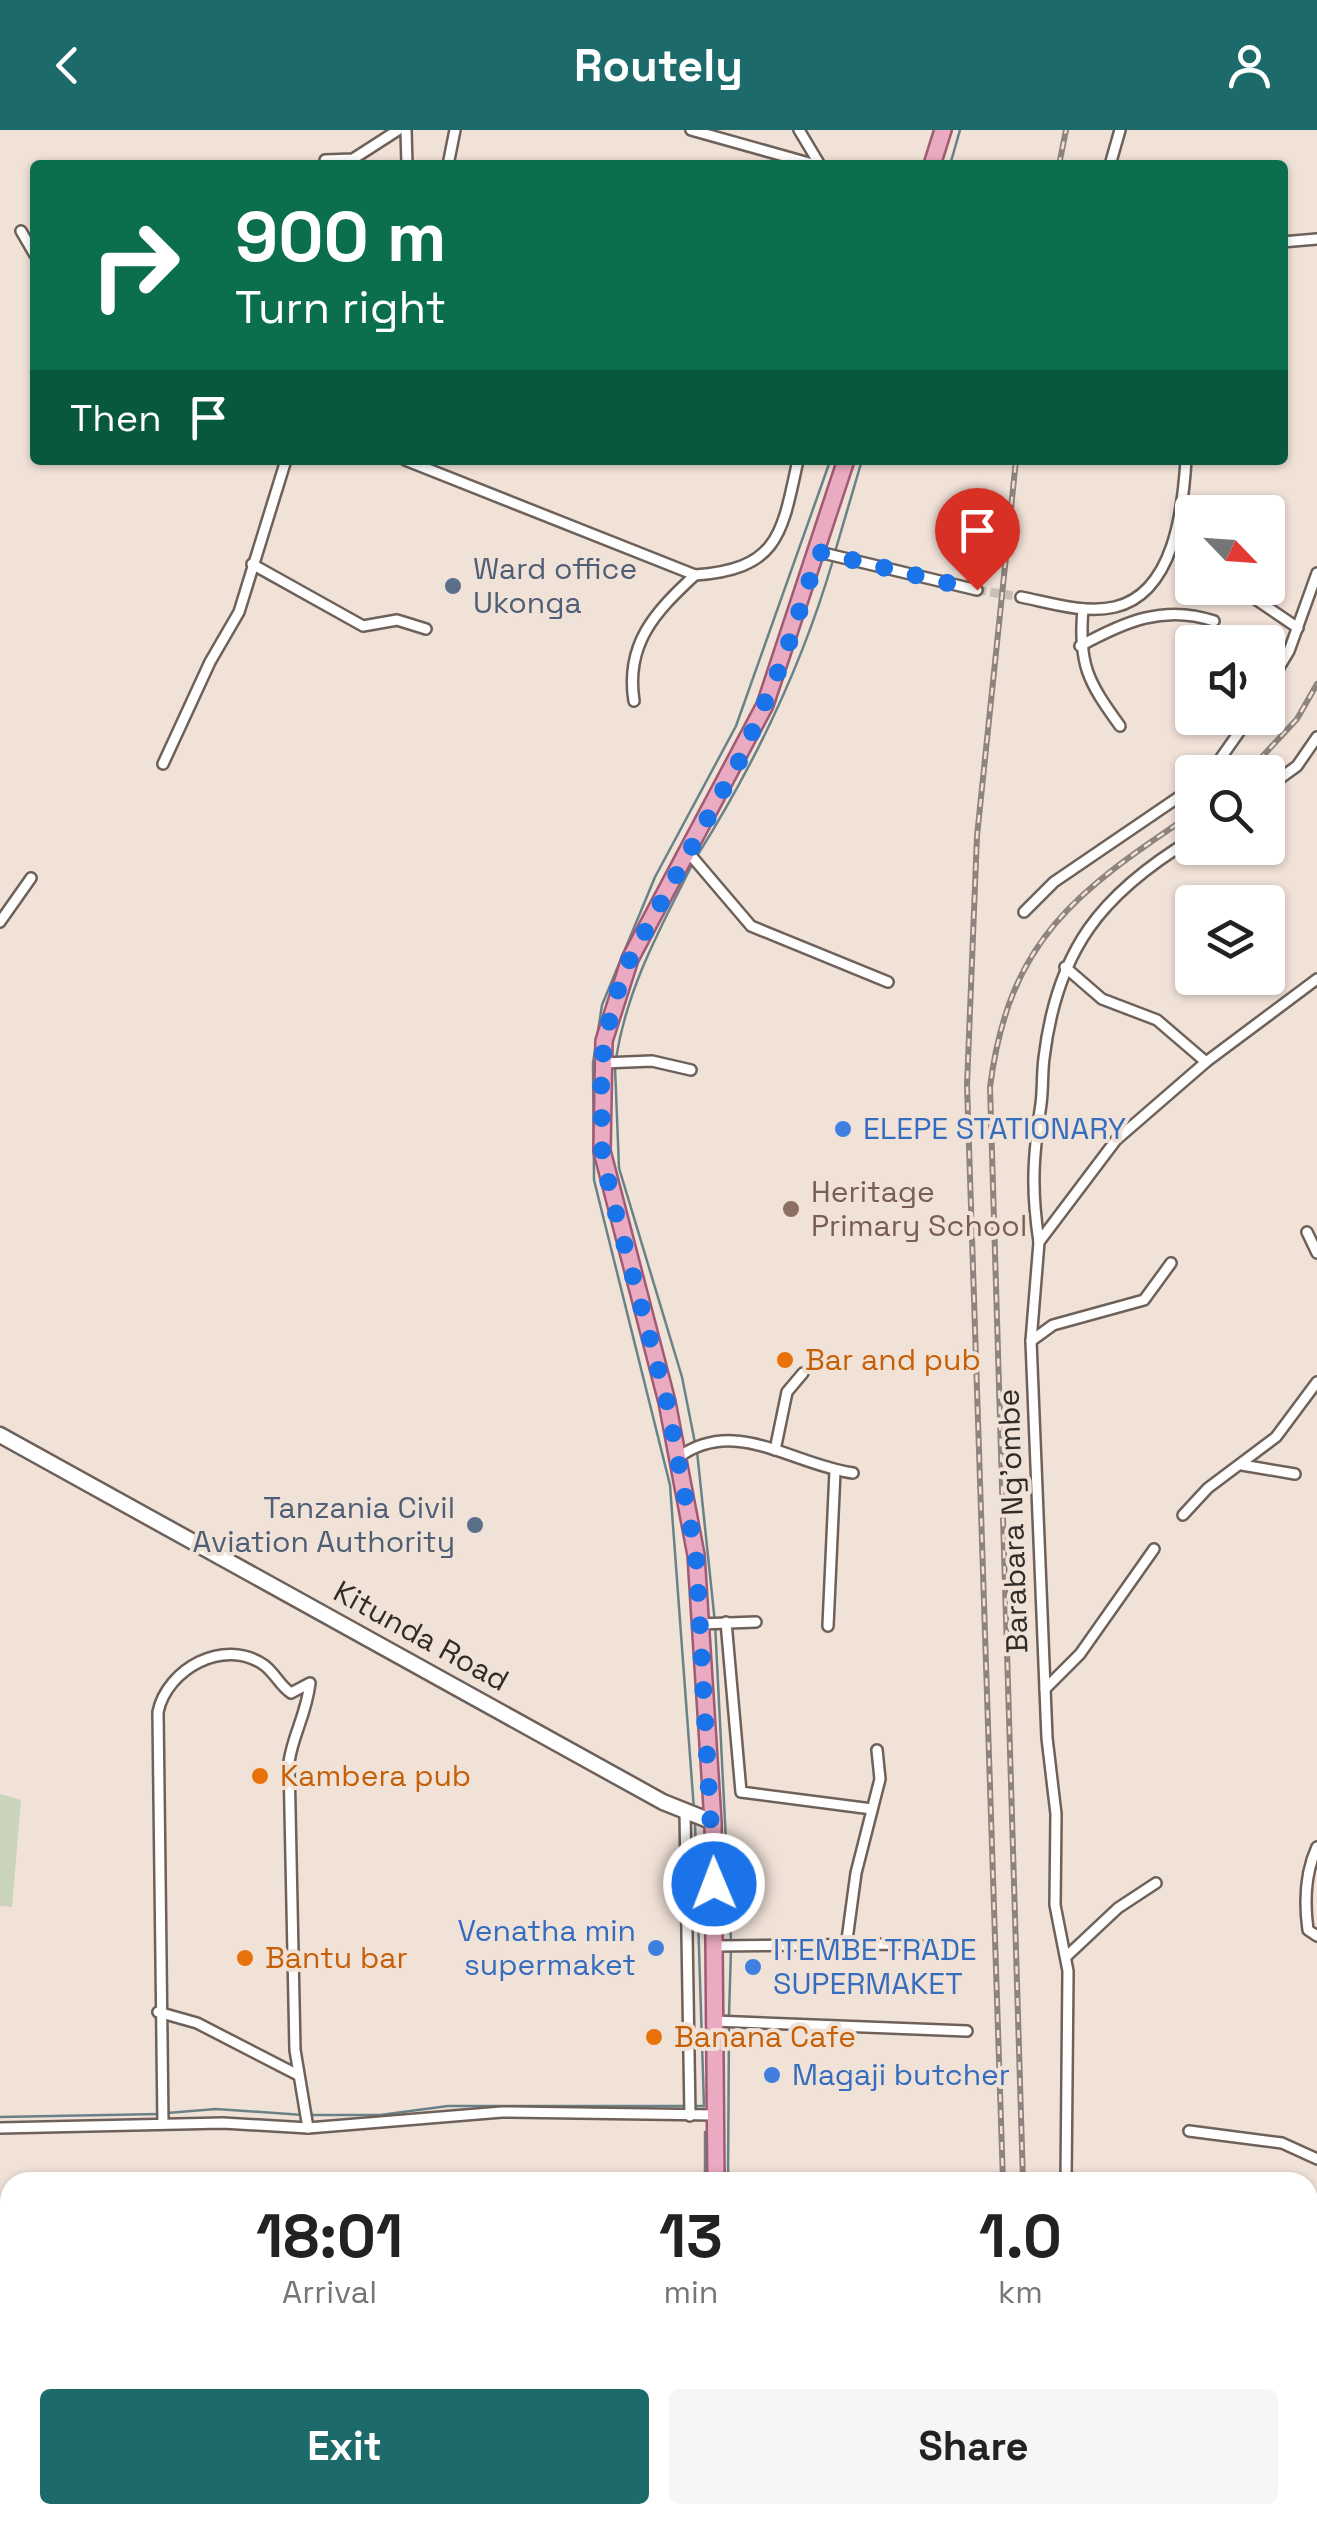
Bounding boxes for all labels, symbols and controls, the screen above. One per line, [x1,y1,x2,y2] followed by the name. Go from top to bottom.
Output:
[574,37,743,94] text: Routely
[40,38,95,93] icon: back
[1222,38,1277,93] icon: person
[235,192,447,281] text: 900 m
[70,200,200,330] icon: right
[235,279,446,336] text: Turn right
[181,390,236,445] icon: arrive
[70,394,161,442] text: Then
[935,488,1020,591] pin
[1175,495,1285,605] north arrow
[1175,495,1285,995] map controls
[950,503,1005,558] icon: arrive
[473,549,637,622] place label: Ward office Ukonga
[442,575,464,597] marker: Ward office Ukonga
[1175,625,1285,735] button: sound
[1175,755,1285,865] button: search
[1175,885,1285,995] button: layers
[863,1109,1126,1148] place label: ELEPE STATIONARY
[832,1118,854,1140] marker: ELEPE STATIONARY
[811,1172,1027,1245] place label: Heritage Primary School
[780,1198,802,1220] marker: Heritage Primary School
[805,1340,981,1379] place label: Bar and pub
[774,1349,796,1371] marker: Bar and pub
[988,1388,1037,1654] street label: Barabara Ng'ombe
[193,1488,455,1561] place label: Tanzania Civil Aviation Authority
[464,1514,486,1536] marker: Tanzania Civil Aviation Authority
[327,1571,516,1700] street label: Kitunda Road
[280,1756,471,1795] place label: Kambera pub
[249,1765,271,1787] marker: Kambera pub
[662,1832,766,1936] position arrow
[457,1911,636,1984] place label: Venatha min supermaket
[773,1930,977,2003] place label: ITEMBE TRADE SUPERMAKET
[645,1937,667,1959] marker: Venatha min supermaket
[265,1938,408,1977] place label: Bantu bar
[234,1947,256,1969] marker: Bantu bar
[742,1956,764,1978] marker: ITEMBE TRADE SUPERMAKET
[674,2017,856,2056] place label: Banana Cafe
[643,2026,665,2048] marker: Banana Cafe
[792,2055,1010,2094] place label: Magaji butcher
[761,2064,783,2086] marker: Magaji butcher
[256,2198,403,2275] text: 18:01
[659,2198,723,2275] text: 13
[979,2198,1062,2275] text: 1.0
[282,2272,377,2312] text: Arrival
[663,2272,718,2312] text: min
[998,2272,1043,2312] text: km
[40,2389,649,2504] button: Exit
[669,2389,1278,2504] button: Share

